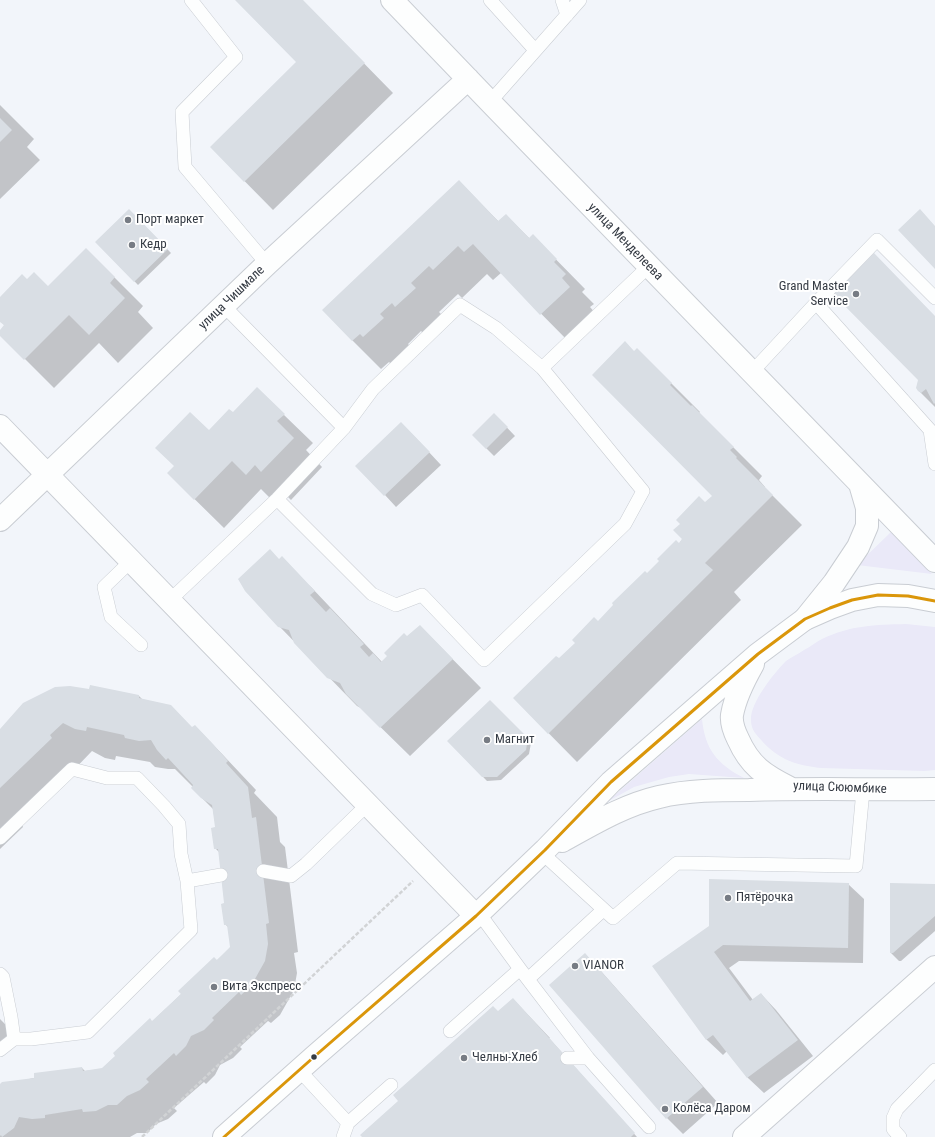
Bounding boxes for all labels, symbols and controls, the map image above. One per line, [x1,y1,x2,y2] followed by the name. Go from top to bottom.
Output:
[584,200,666,284] street label: улица Менделеева
[136,212,204,228] place label: Порт маркет
[123,215,133,225] marker: Порт маркет
[140,237,167,253] place label: Кедр
[127,240,137,250] marker: Кедр
[196,263,268,333] street label: улица Чишмале
[779,279,848,310] place label: Grand Master Service
[851,289,861,299] marker: Grand Master Service
[495,732,535,748] place label: Магнит
[482,735,492,745] marker: Магнит
[793,779,887,797] street label: улица Сююмбике
[736,890,793,906] place label: Пятёрочка
[723,893,733,903] marker: Пятёрочка
[583,958,624,974] place label: VIANOR
[570,961,580,971] marker: VIANOR
[222,979,301,995] place label: Вита Экспресс
[209,982,219,992] marker: Вита Экспресс
[472,1050,538,1066] place label: Челны-Хлеб
[309,1052,319,1062] unlabelled marker
[459,1053,469,1063] marker: Челны-Хлеб
[673,1101,751,1117] place label: Колёса Даром
[660,1104,670,1114] marker: Колёса Даром

